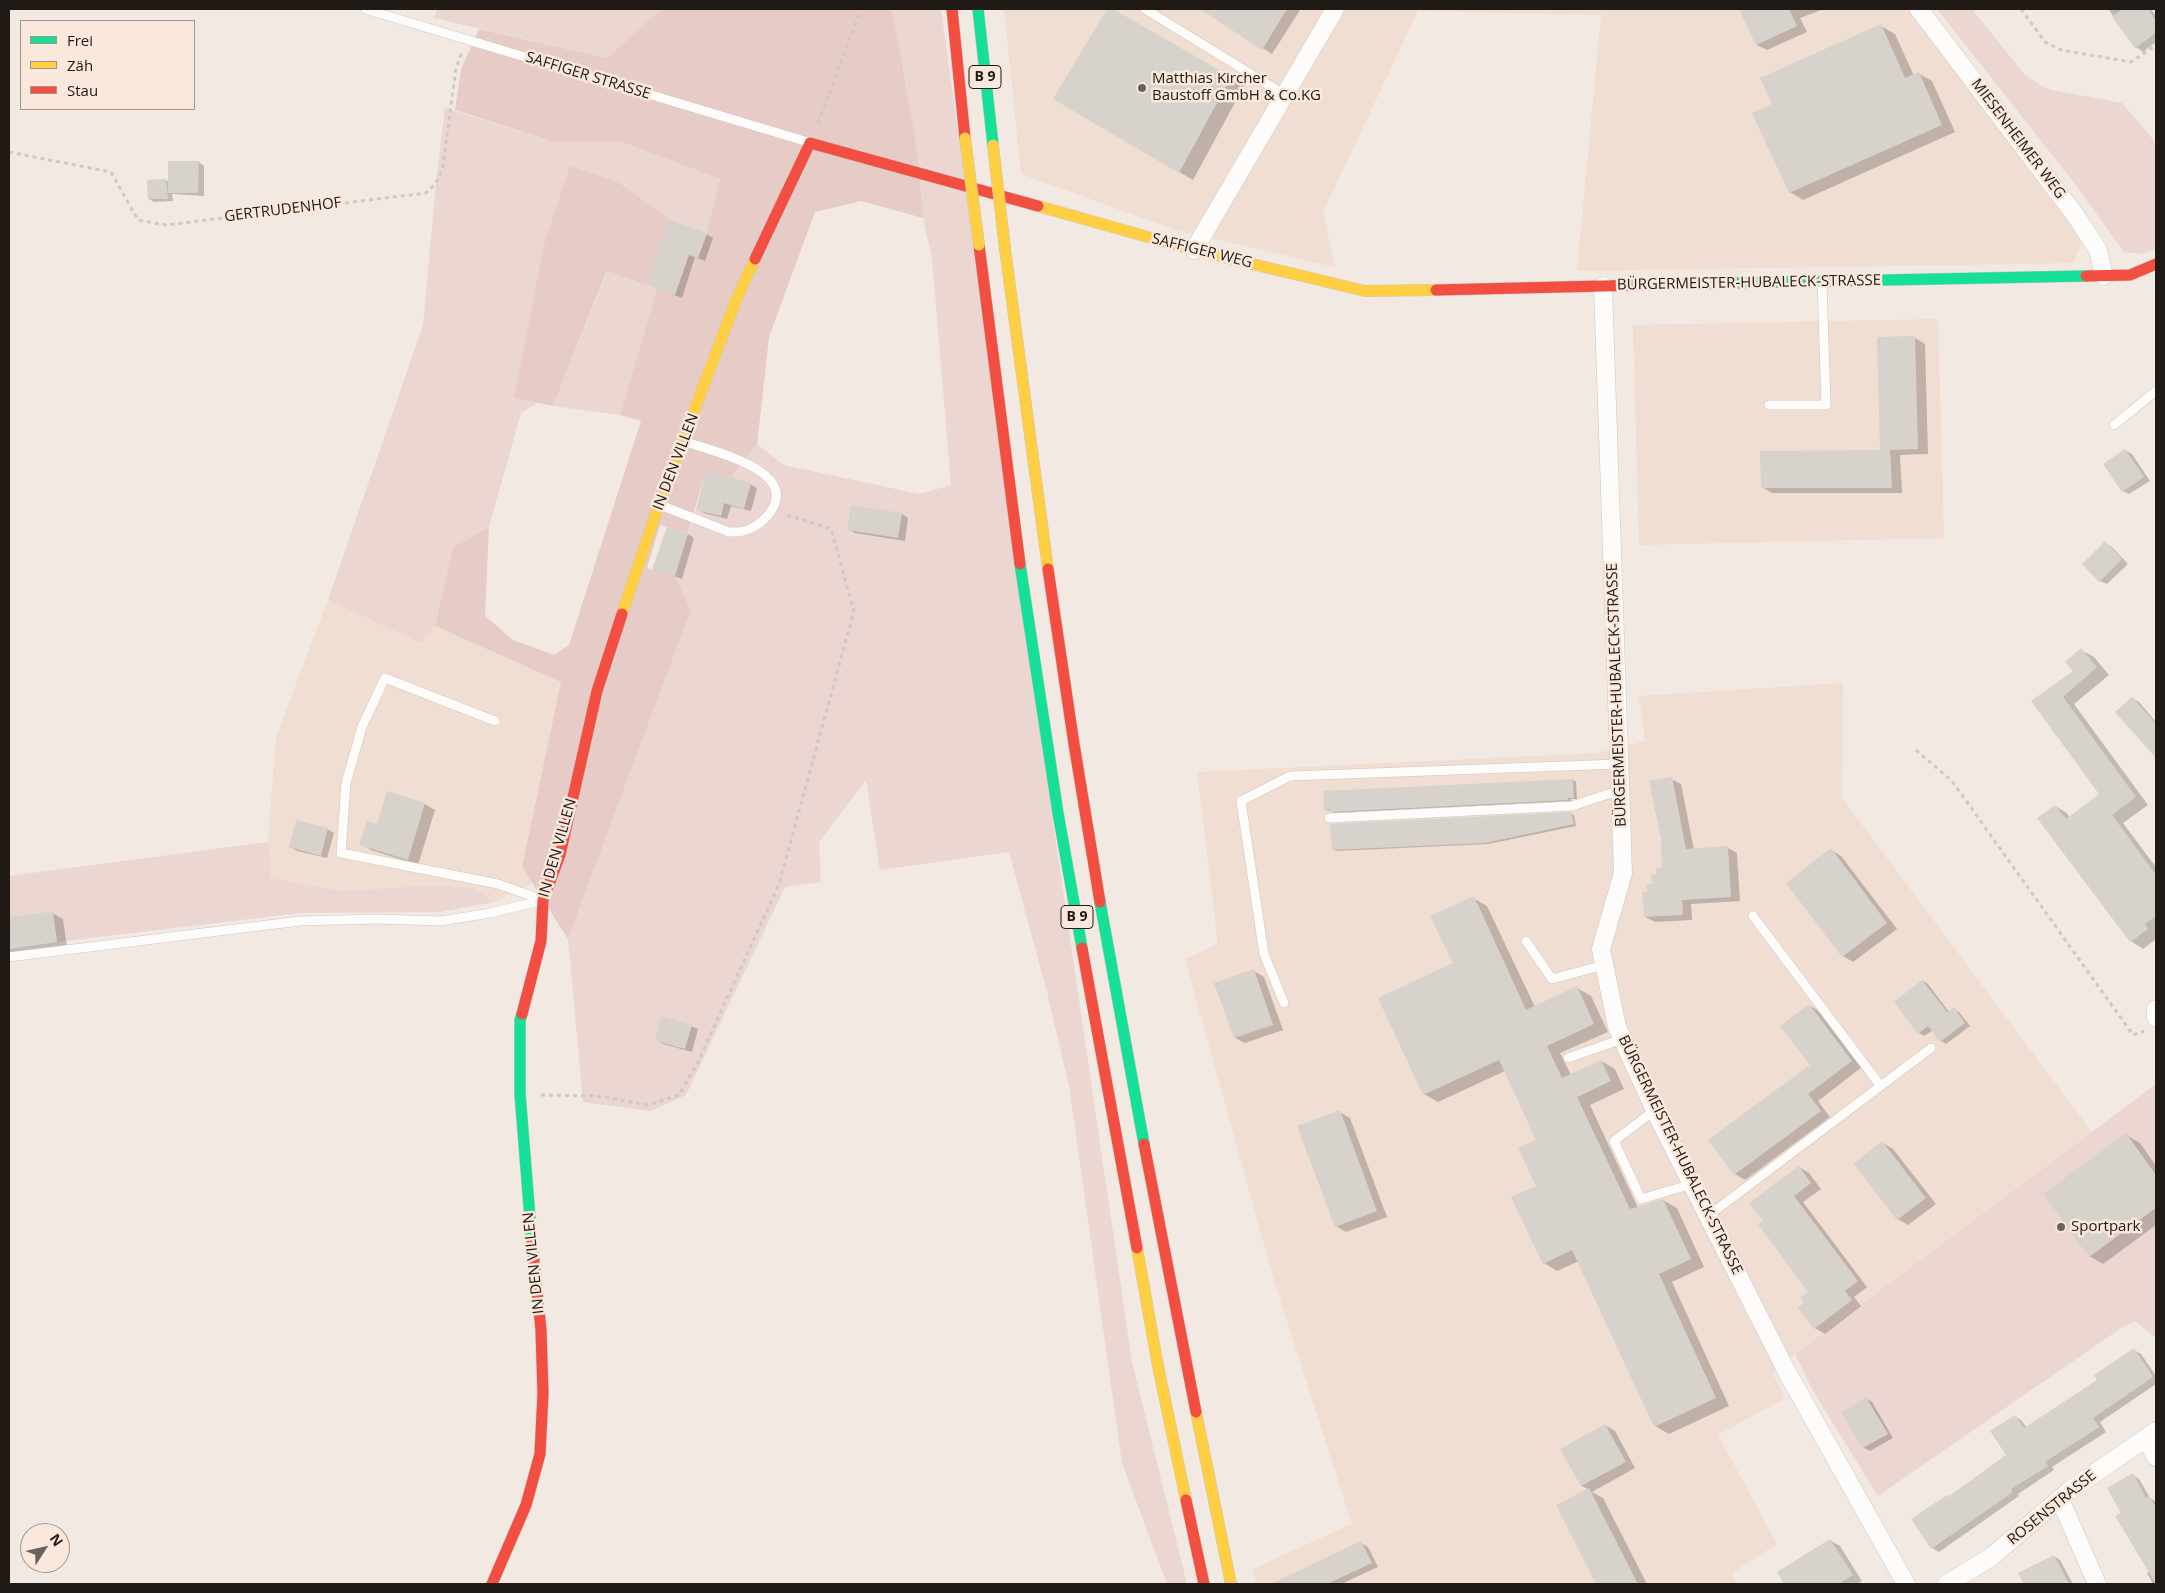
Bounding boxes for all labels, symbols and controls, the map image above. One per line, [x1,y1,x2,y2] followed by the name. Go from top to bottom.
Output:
[20,20,195,110] legend
[67,30,93,50] text: Frei
[523,48,653,104] street label: SAFFIGER STRASSE
[67,55,93,75] text: Zäh
[969,66,1001,88] road number: B 9
[1152,70,1321,105] place label: Matthias Kircher Baustoff GmbH & Co.KG
[1967,75,2069,203] street label: MIESENHEIMER WEG
[67,80,98,100] text: Stau
[1136,82,1148,94] marker: Matthias Kircher Baustoff GmbH & Co.KG
[223,194,343,226] street label: GERTRUDENHOF
[1150,230,1254,272] street label: SAFFIGER WEG
[1617,272,1881,294] street label: BÜRGERMEISTER-HUBALECK-STRASSE
[649,411,703,513] street label: IN DEN VILLEN
[1603,563,1631,827] street label: BÜRGERMEISTER-HUBALECK-STRASSE
[535,796,581,900] street label: IN DEN VILLEN
[1061,906,1093,929] road number: B 9
[1614,1032,1746,1278] street label: BÜRGERMEISTER-HUBALECK-STRASSE
[520,1211,548,1315] street label: IN DEN VILLEN
[2071,1218,2140,1236] place label: Sportpark
[2055,1221,2067,1233] marker: Sportpark
[2004,1467,2100,1549] street label: ROSENSTRASSE
[20,1523,70,1573] north arrow
[46,1530,68,1550] text: N

